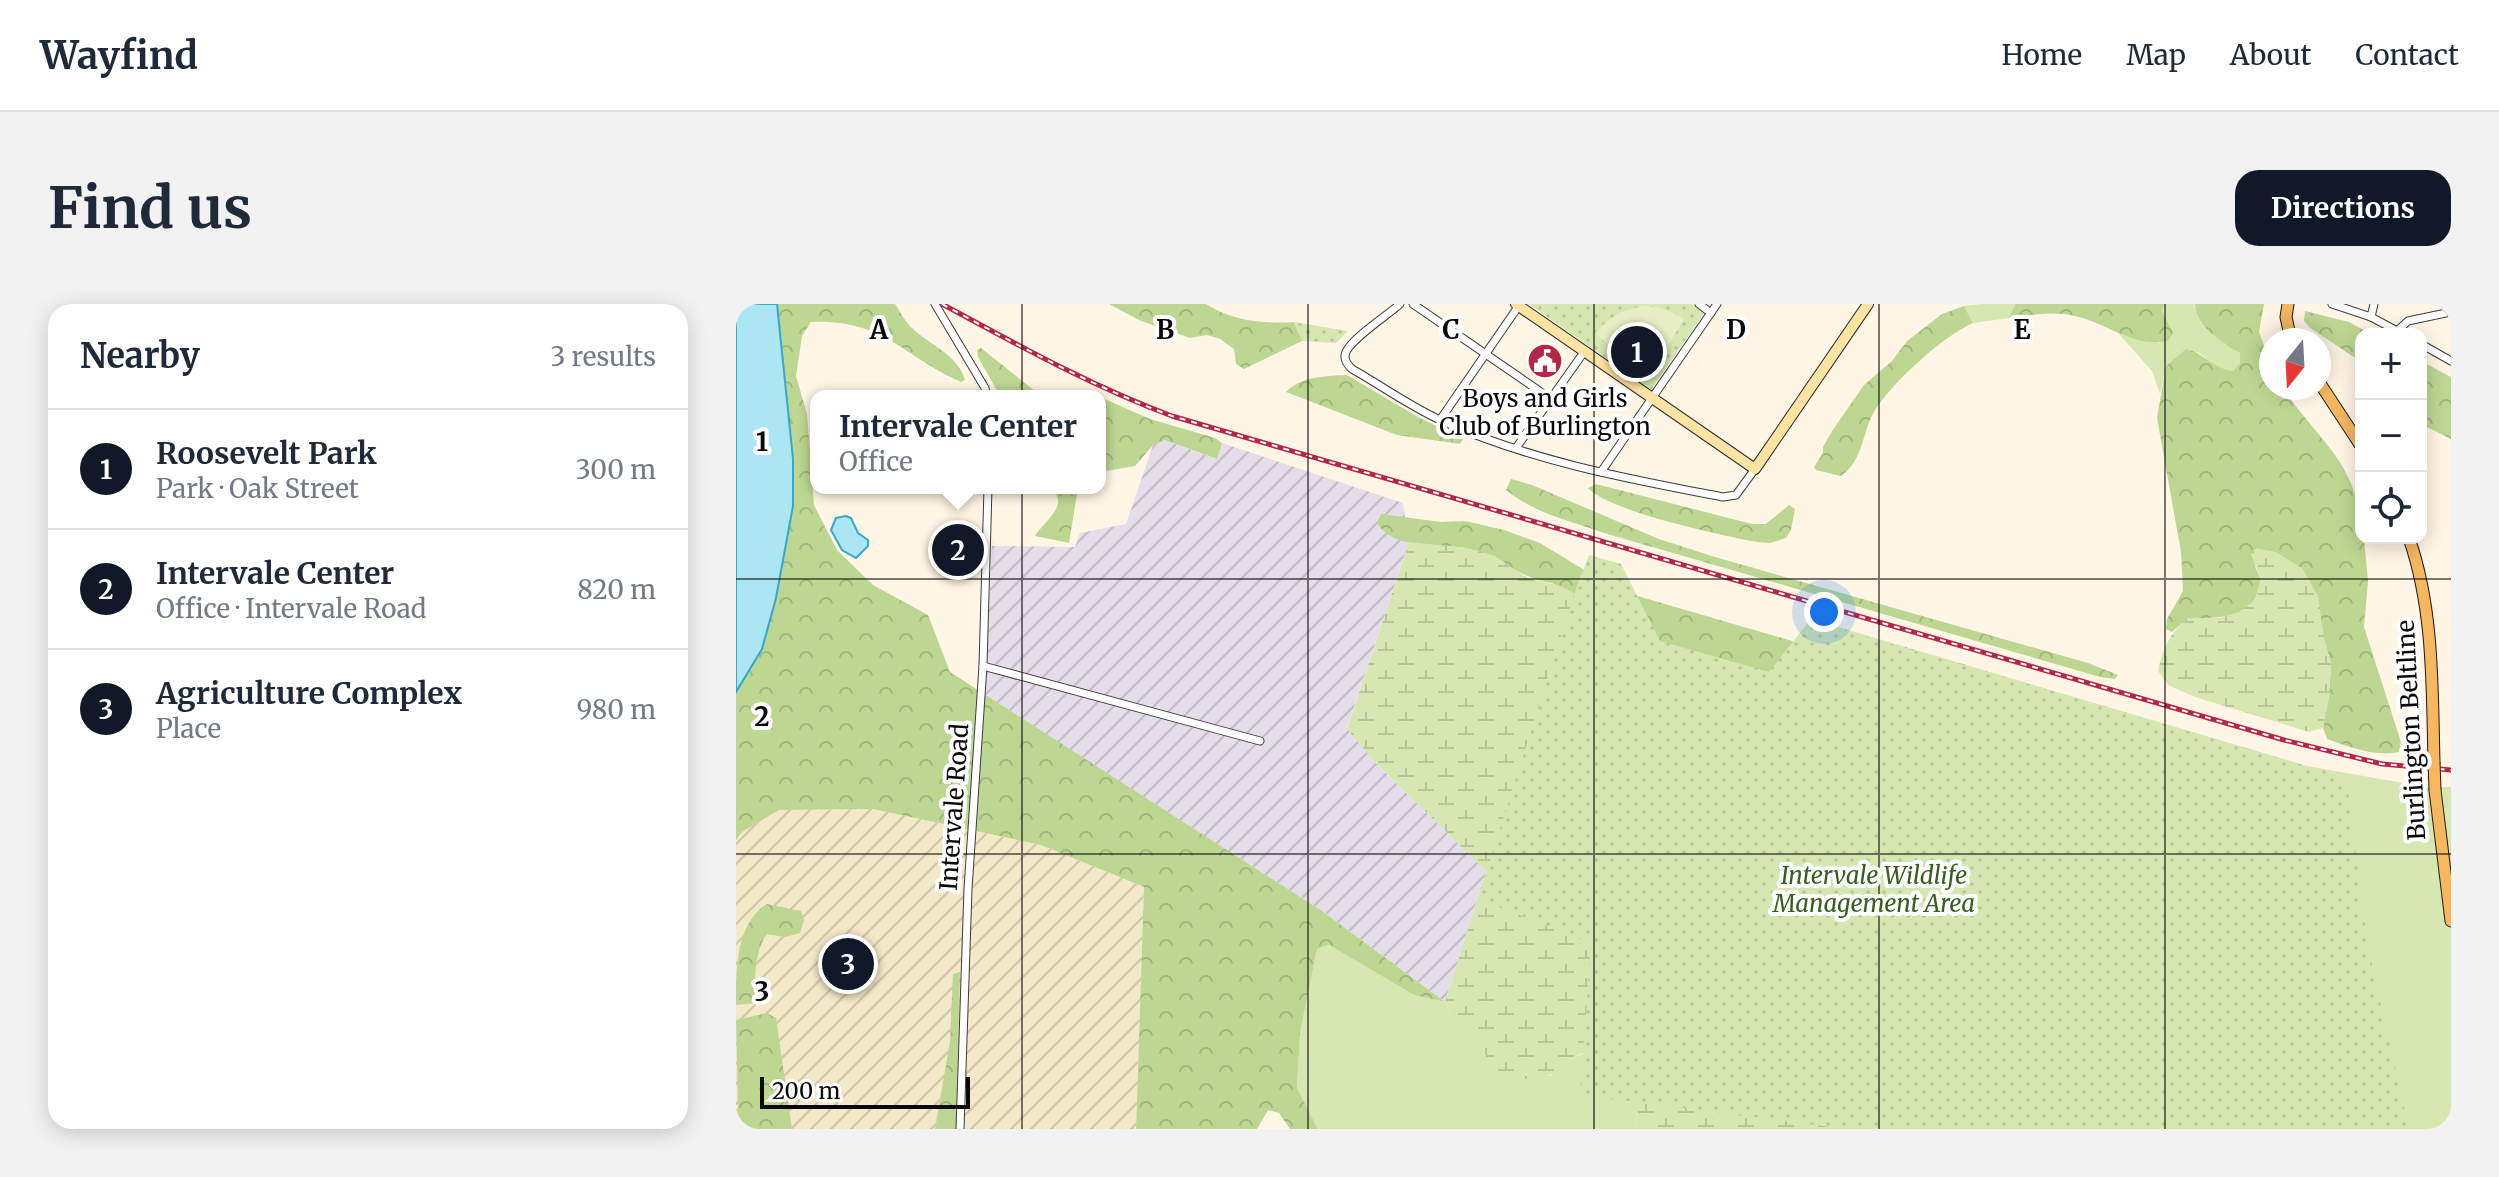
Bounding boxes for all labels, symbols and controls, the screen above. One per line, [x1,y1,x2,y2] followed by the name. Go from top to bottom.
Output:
[40,32,198,79] text: Wayfind
[2001,37,2082,73] text: Home
[2126,37,2186,73] text: Map
[2230,37,2311,73] text: About
[2355,37,2459,73] text: Contact
[2235,170,2451,246] button: Directions
[48,173,252,243] text: Find us
[869,313,889,346] text: A
[1156,313,1174,346] text: B
[1442,313,1460,346] text: C
[1726,313,1746,346] text: D
[2014,313,2031,346] text: E
[1611,322,1663,382] pin: 1
[2259,328,2331,400] north arrow
[2355,328,2427,544] map controls
[2355,328,2427,400] button: +
[80,335,200,377] text: Nearby
[551,340,656,373] text: 3 results
[1526,342,1564,380] public building icon: Boys and Girls Club of Burlington
[1439,383,1651,442] place label: Boys and Girls Club of Burlington
[810,390,1106,494] popup
[2355,400,2427,472] button: −
[839,407,1077,445] text: Intervale Center
[756,425,768,458] text: 1
[156,434,377,472] text: Roosevelt Park
[839,445,913,478] text: Office
[100,453,112,486] text: 1
[576,453,656,486] text: 300 m
[156,472,359,505] text: Park · Oak Street
[2355,472,2427,544] button: locate
[932,520,984,580] pin: 2
[156,554,394,592] text: Intervale Center
[98,573,114,606] text: 2
[577,573,656,606] text: 820 m
[156,592,426,625] text: Office · Intervale Road
[1804,592,1844,632] your location
[2390,619,2432,841] street label: Burlington Beltline
[156,674,462,712] text: Agriculture Complex
[99,693,113,726] text: 3
[576,693,656,726] text: 980 m
[754,700,770,733] text: 2
[156,712,221,745] text: Place
[933,722,975,892] street label: Intervale Road
[1772,860,1975,919] park label: Intervale Wildlife Management Area
[822,934,874,994] pin: 3
[755,975,769,1008] text: 3
[760,1073,970,1109] scale bar
[772,1077,840,1105] text: 200 m

